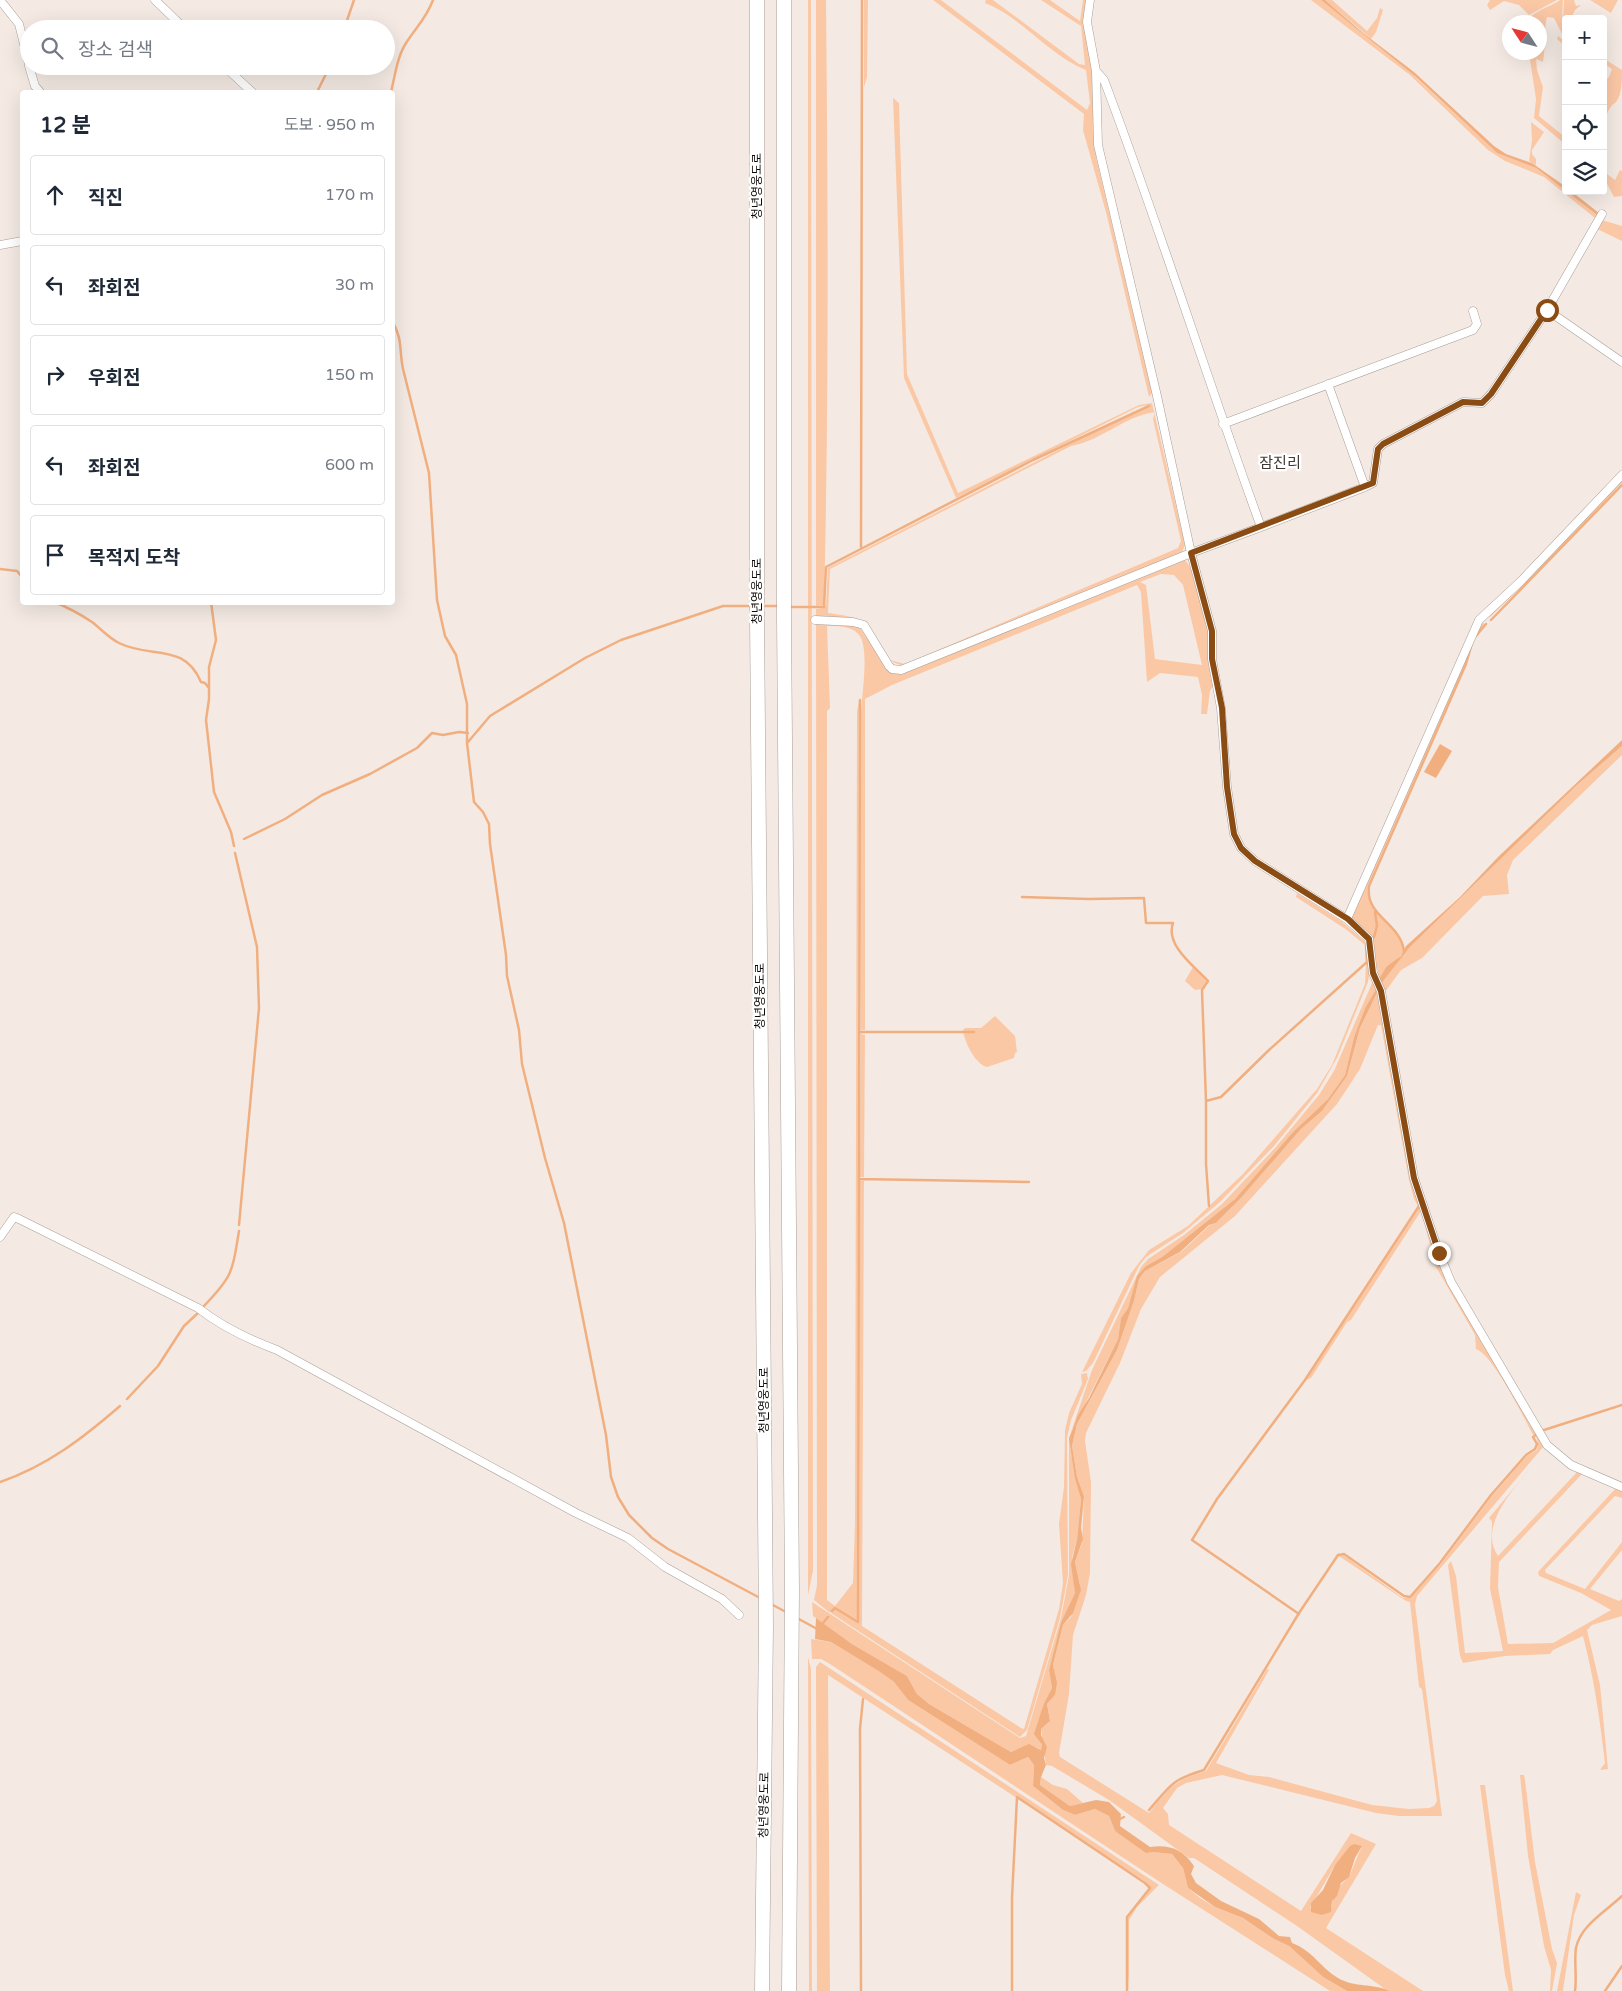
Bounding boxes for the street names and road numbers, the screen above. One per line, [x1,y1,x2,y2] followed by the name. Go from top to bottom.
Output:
[750,153,764,219] street label: 청년영웅도로
[750,558,764,624] street label: 청년영웅도로
[753,963,767,1029] street label: 청년영웅도로
[757,1367,771,1433] street label: 청년영웅도로
[756,1772,772,1838] street label: 청년영웅도로

